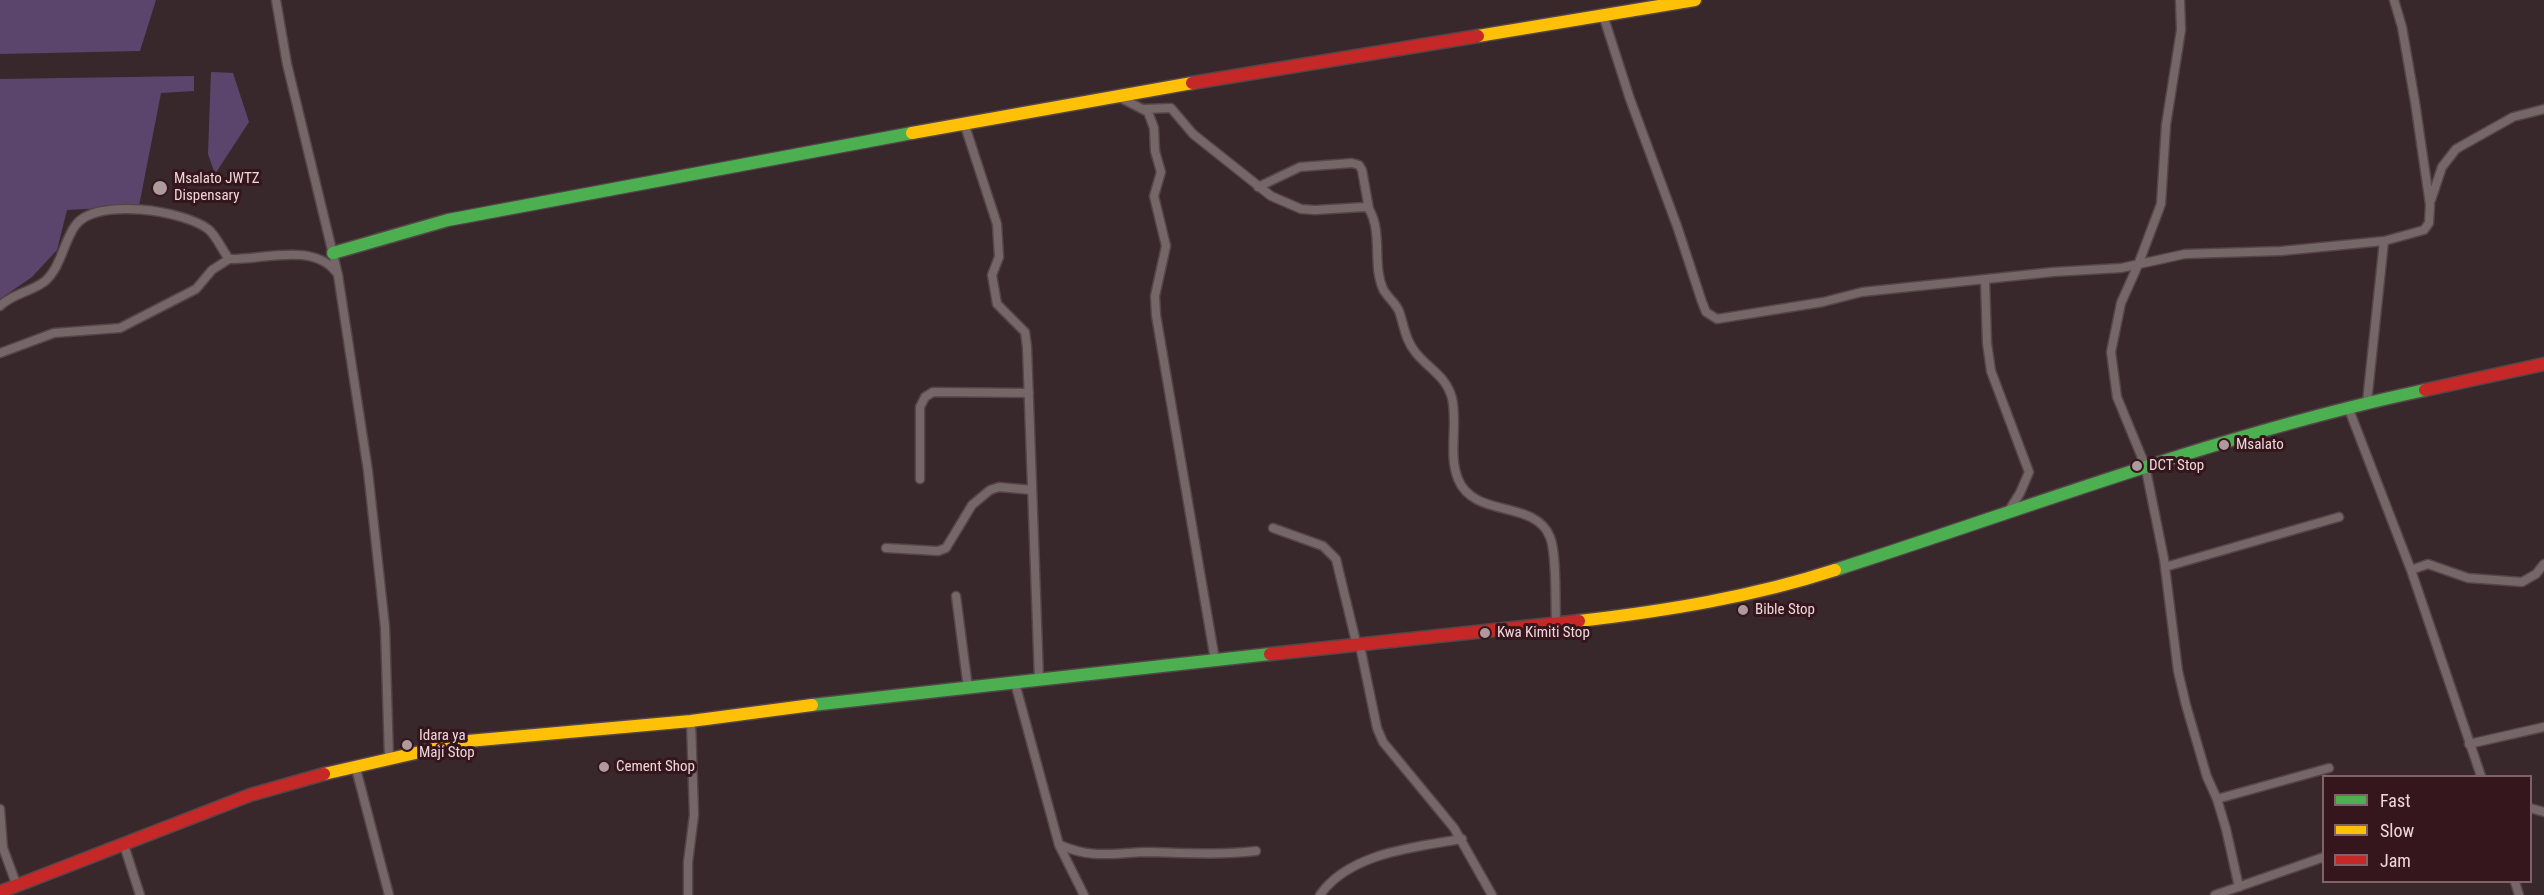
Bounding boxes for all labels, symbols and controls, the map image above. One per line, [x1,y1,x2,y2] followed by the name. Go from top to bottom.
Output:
[174,170,260,205] place label: Msalato JWTZ Dispensary
[151,179,169,197] marker: Msalato JWTZ Dispensary
[2236,436,2284,454] place label: Msalato
[2217,438,2231,452] marker: Msalato
[2149,457,2204,475] place label: DCT Stop
[2130,459,2144,473] marker: DCT Stop
[1755,601,1815,619] place label: Bible Stop
[1736,603,1750,617] marker: Bible Stop
[1497,624,1590,642] place label: Kwa Kimiti Stop
[1478,626,1492,640] marker: Kwa Kimiti Stop
[419,727,475,762] place label: Idara ya Maji Stop
[400,738,414,752] marker: Idara ya Maji Stop
[616,758,695,776] place label: Cement Shop
[597,760,611,774] marker: Cement Shop
[2322,775,2532,883] legend
[2380,790,2411,811] text: Fast
[2380,820,2414,841] text: Slow
[2380,850,2411,871] text: Jam

